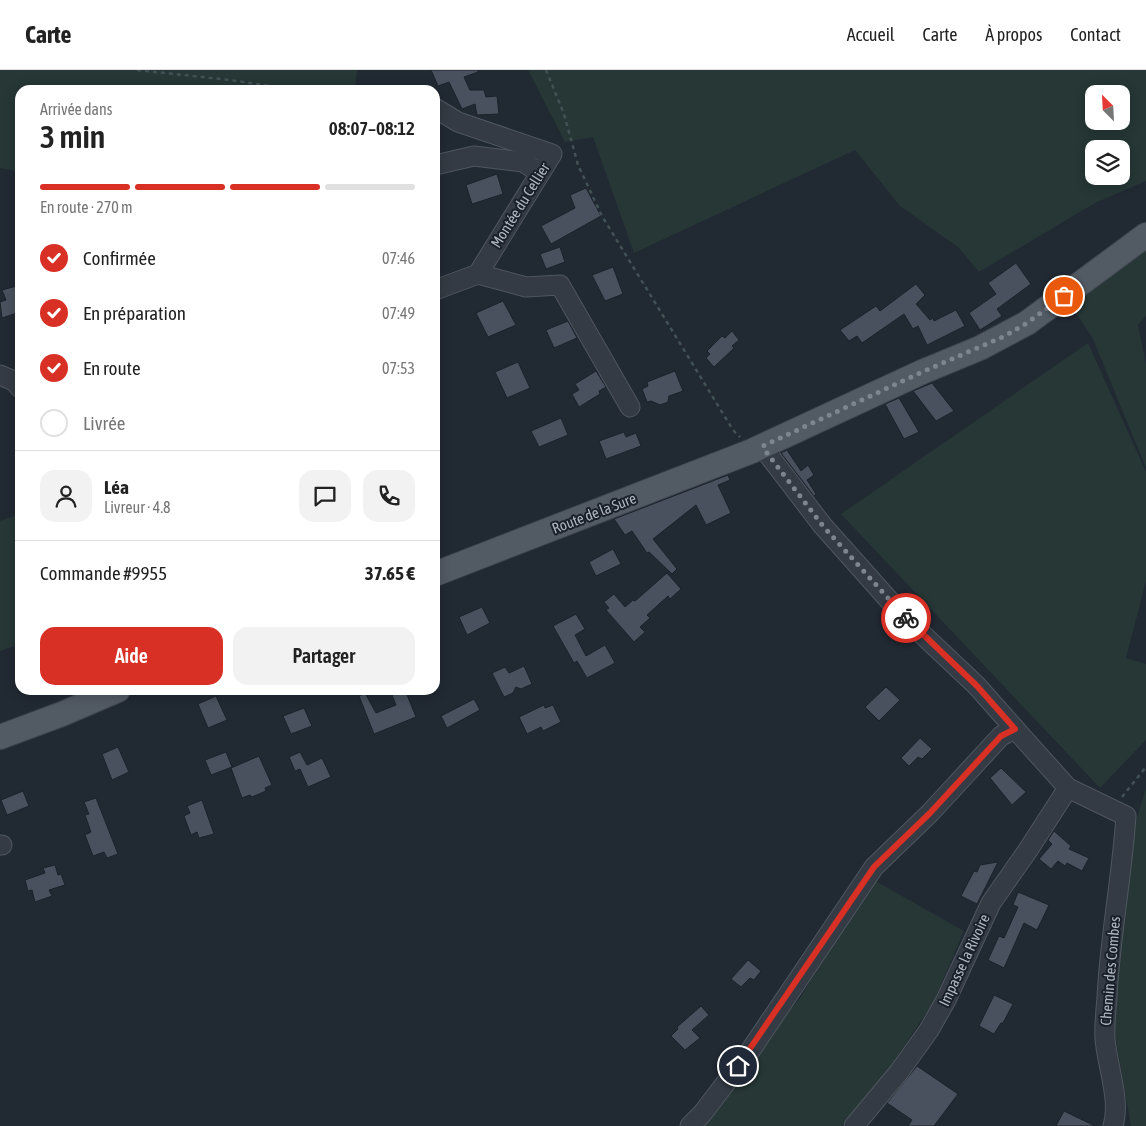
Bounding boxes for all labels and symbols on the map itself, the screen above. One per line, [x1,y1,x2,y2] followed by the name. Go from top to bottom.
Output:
[1085,85,1130,130] north arrow
[487,159,553,251] street label: Montée du Cellier
[1043,275,1085,317] pin
[550,489,639,537] street label: Route de la Sure
[881,593,931,643] courier
[935,911,993,1009] street label: Impasse la Rivoire
[1097,916,1123,1026] street label: Chemin des Combes
[717,1045,759,1087] pin

